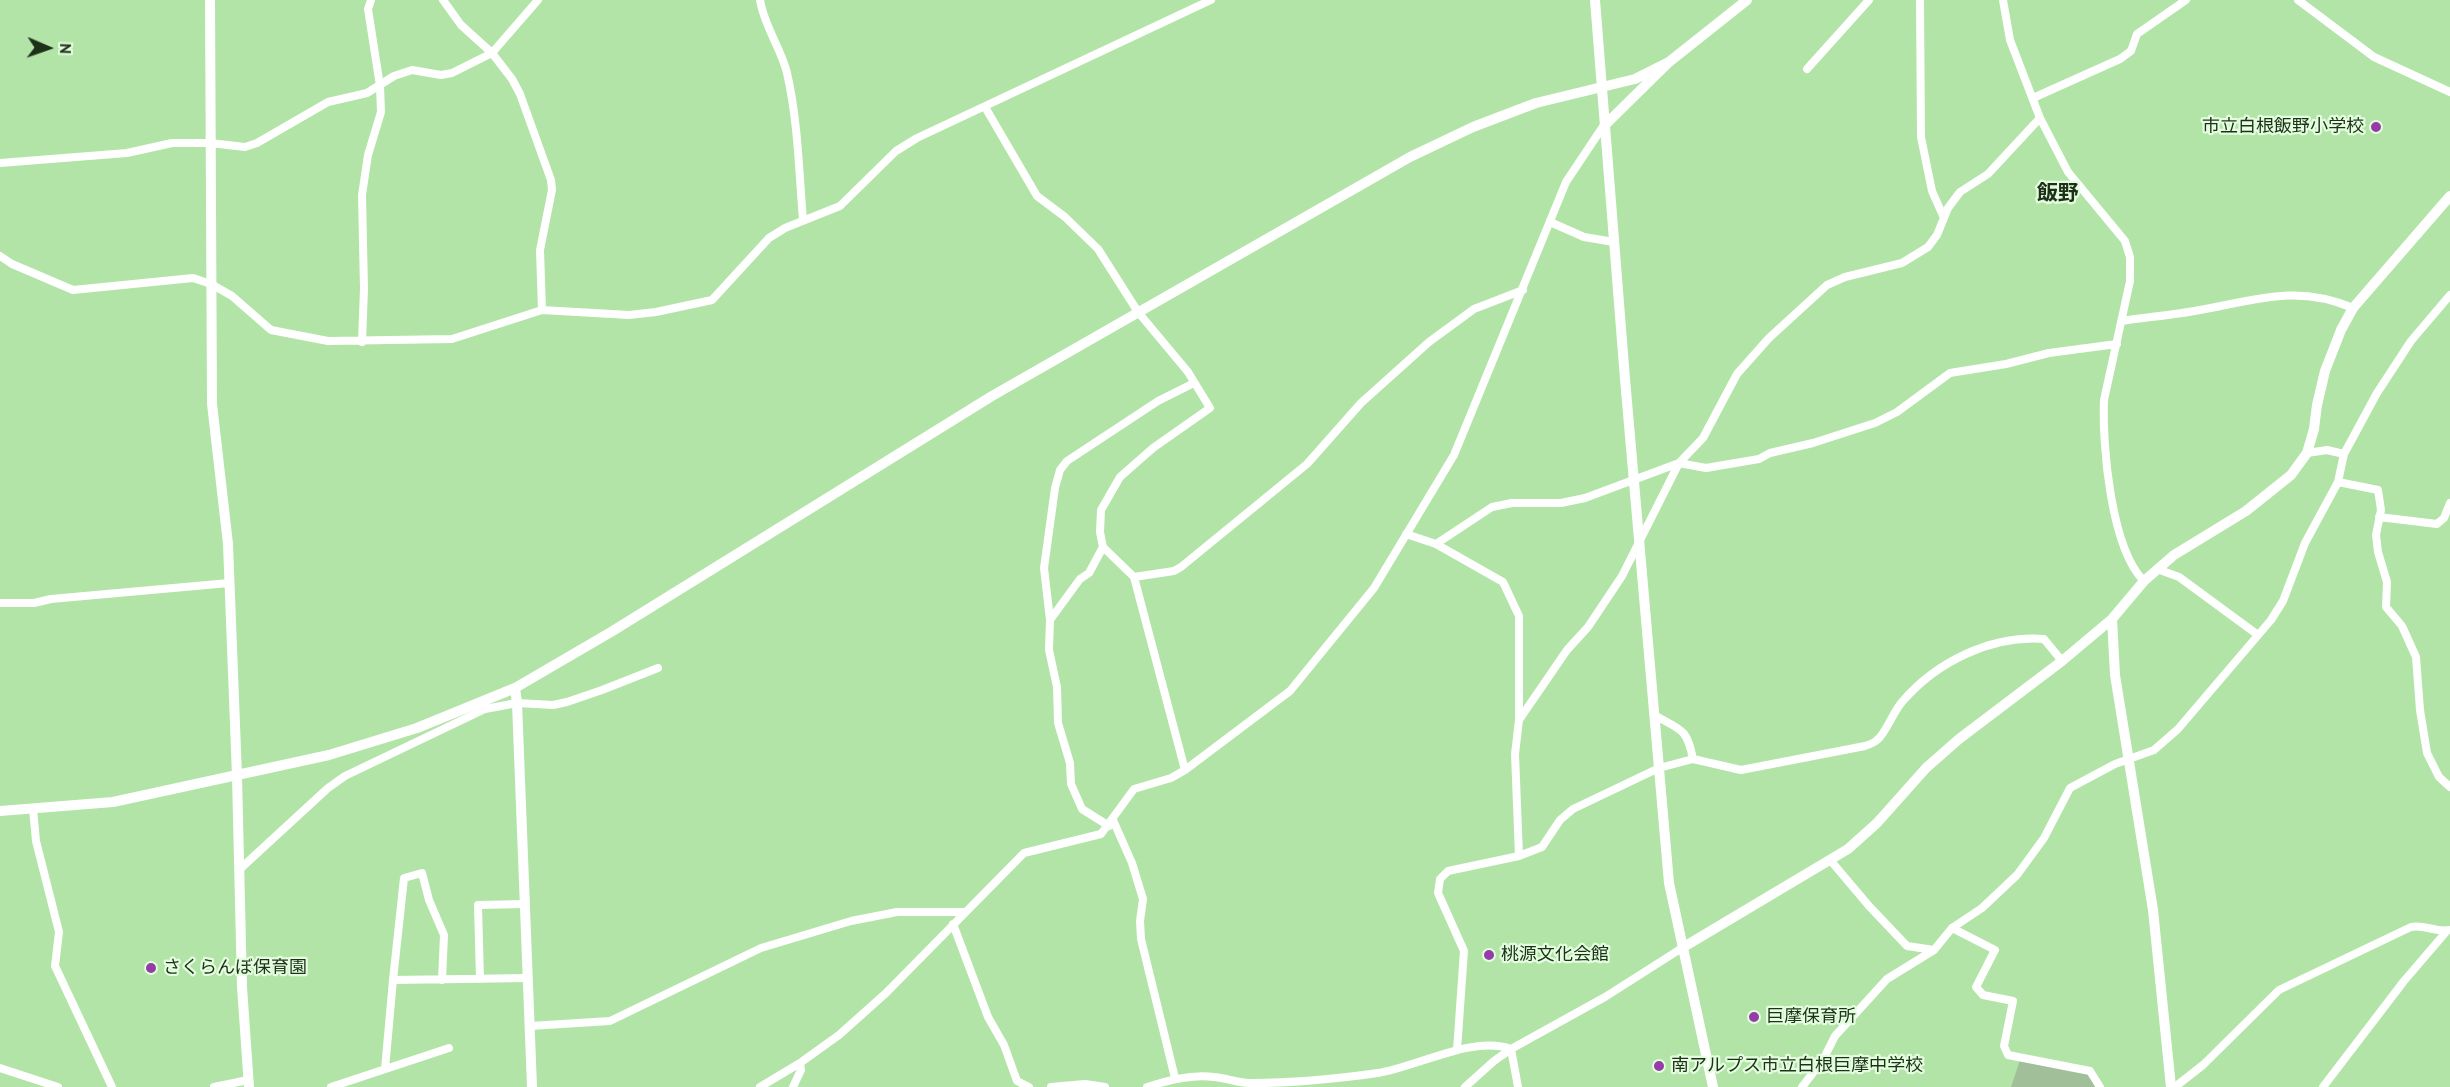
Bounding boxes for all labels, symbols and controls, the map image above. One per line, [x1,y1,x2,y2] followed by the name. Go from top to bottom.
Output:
[18,18,78,78] north arrow
[56,43,76,54] text: N
[2202,116,2364,138] place label: 市立白根飯野小学校
[2369,120,2383,134] marker: 市立白根飯野小学校
[2037,181,2079,207] district label: 飯野
[1501,944,1609,966] place label: 桃源文化会館
[1482,948,1496,962] marker: 桃源文化会館
[163,957,307,979] place label: さくらんぼ保育園
[144,961,158,975] marker: さくらんぼ保育園
[1766,1006,1856,1028] place label: 巨摩保育所
[1747,1010,1761,1024] marker: 巨摩保育所
[1671,1055,1923,1077] place label: 南アルプス市立白根巨摩中学校
[1652,1059,1666,1073] marker: 南アルプス市立白根巨摩中学校

